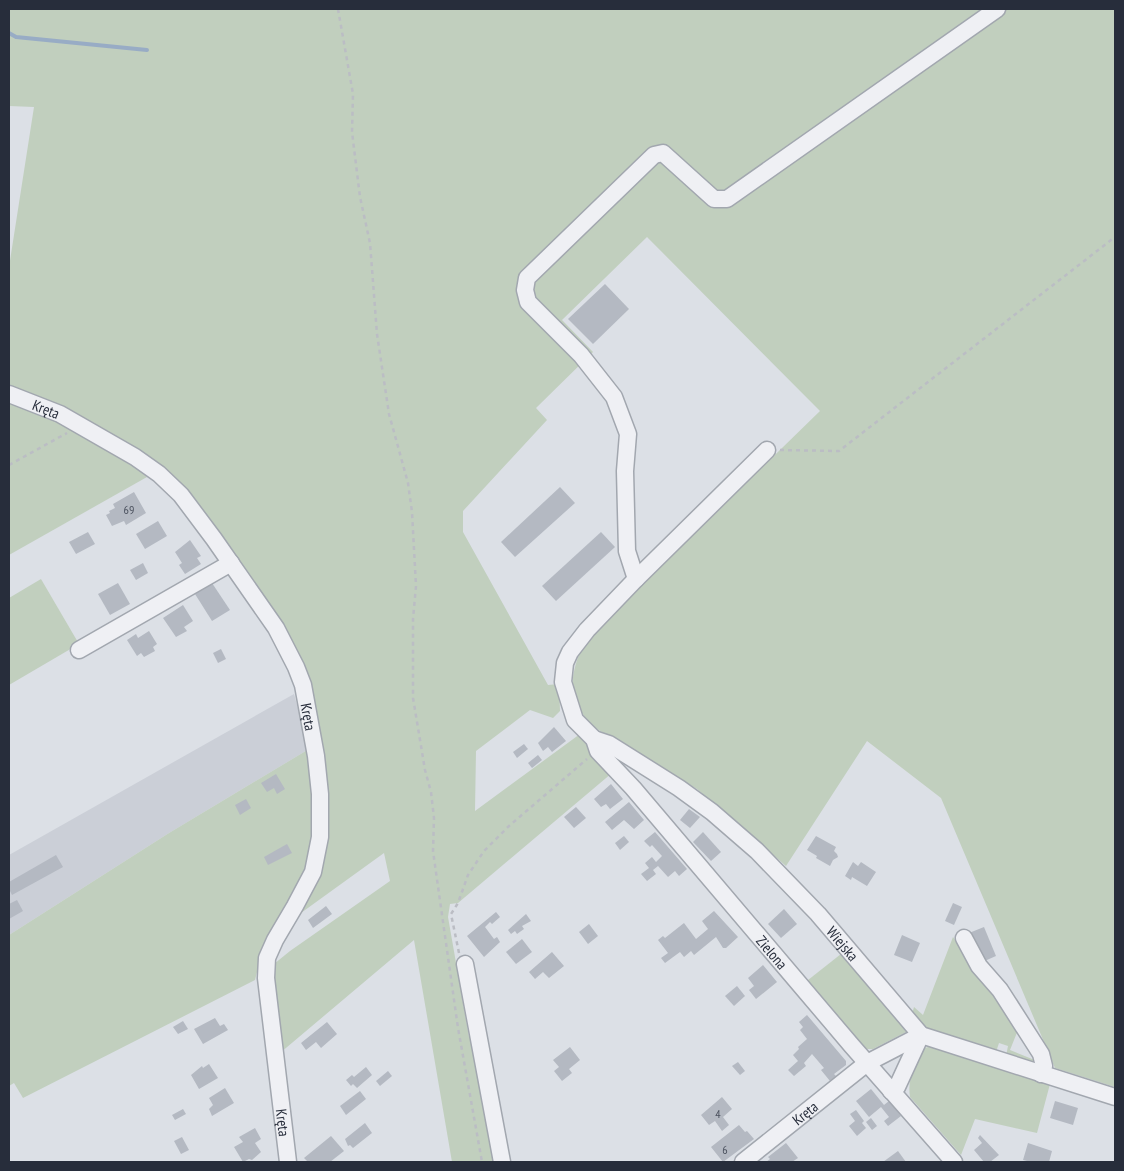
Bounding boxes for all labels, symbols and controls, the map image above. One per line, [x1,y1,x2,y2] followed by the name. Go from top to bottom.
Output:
[30,395,63,422] street label: Kręta
[124,502,134,517] house number: 69
[297,702,321,732] street label: Kręta
[823,922,863,965] street label: Wiejska
[752,931,792,973] street label: Zielona
[788,1097,821,1129] street label: Kręta
[715,1106,721,1121] house number: 4
[272,1108,294,1137] street label: Kręta
[722,1142,728,1157] house number: 6

